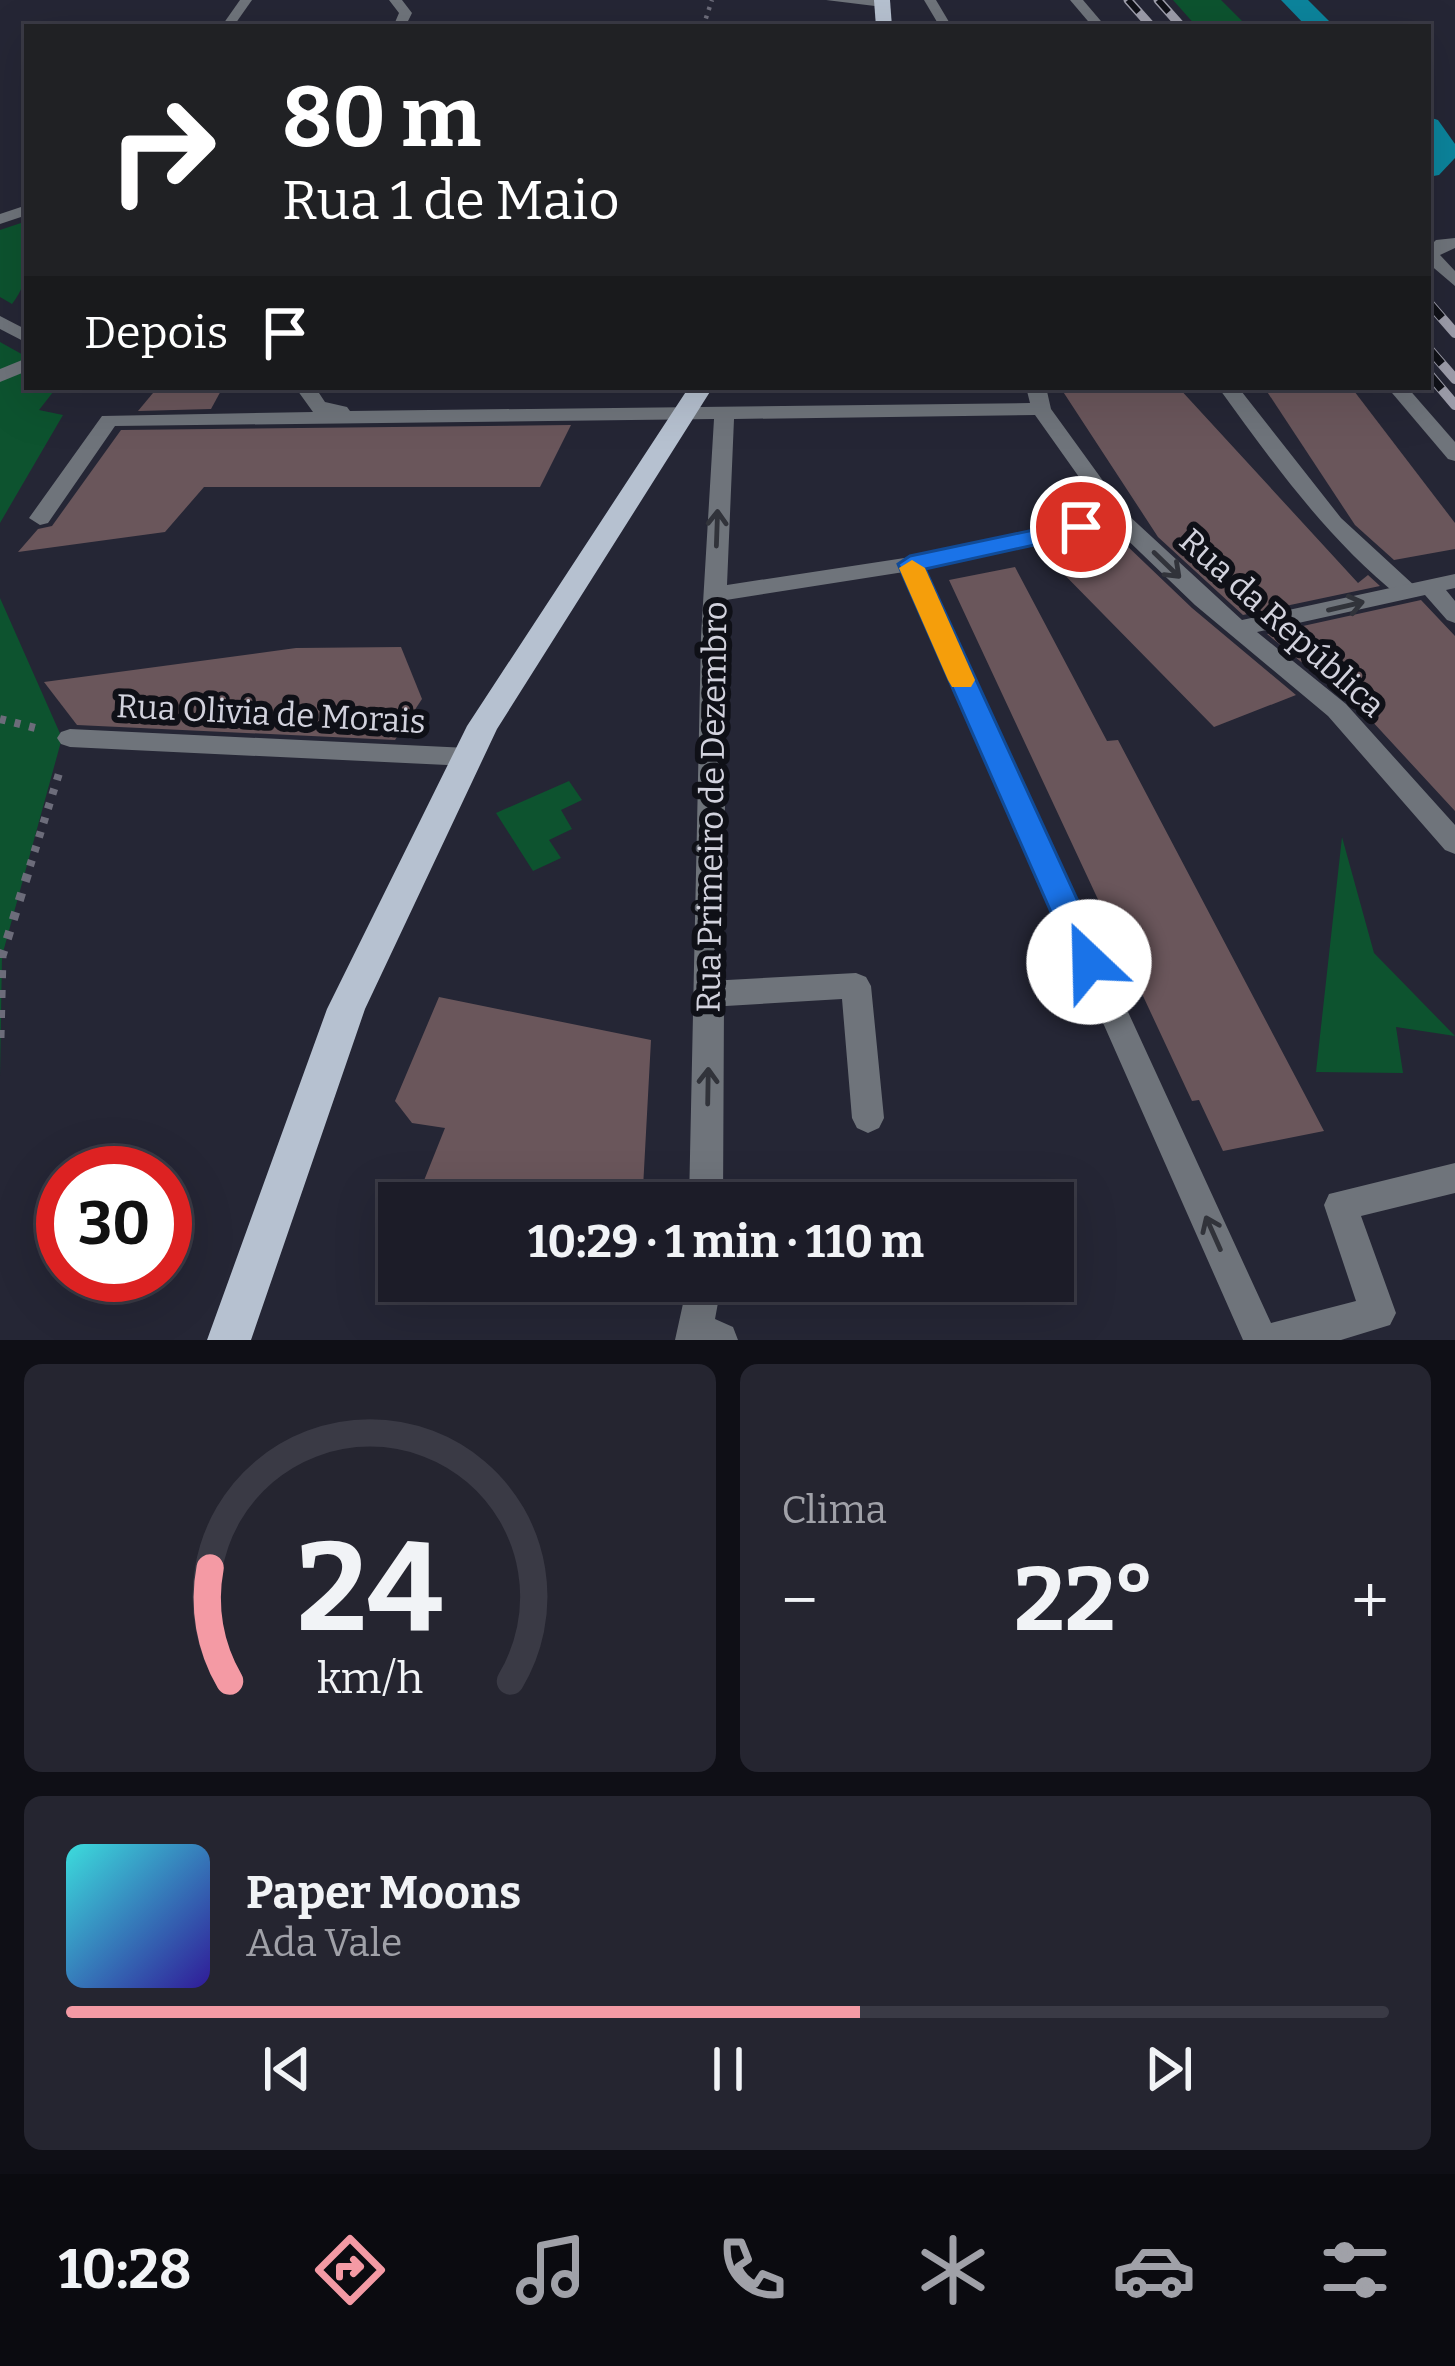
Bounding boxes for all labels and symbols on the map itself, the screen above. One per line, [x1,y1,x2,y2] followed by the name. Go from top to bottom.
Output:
[1030,476,1132,578] pin
[706,509,729,548] one-way arrow
[1171,520,1393,726] street label: Rua da República
[1152,551,1181,579] one-way arrow
[1327,594,1365,617] one-way arrow
[688,601,736,1013] street label: Rua Primeiro de Dezembro
[115,686,427,742] street label: Rua Olivia de Morais
[1026,899,1152,1025] position arrow
[697,1067,719,1106] one-way arrow
[36,1146,192,1302] speed limit sign: 30
[1200,1216,1222,1252] one-way arrow

